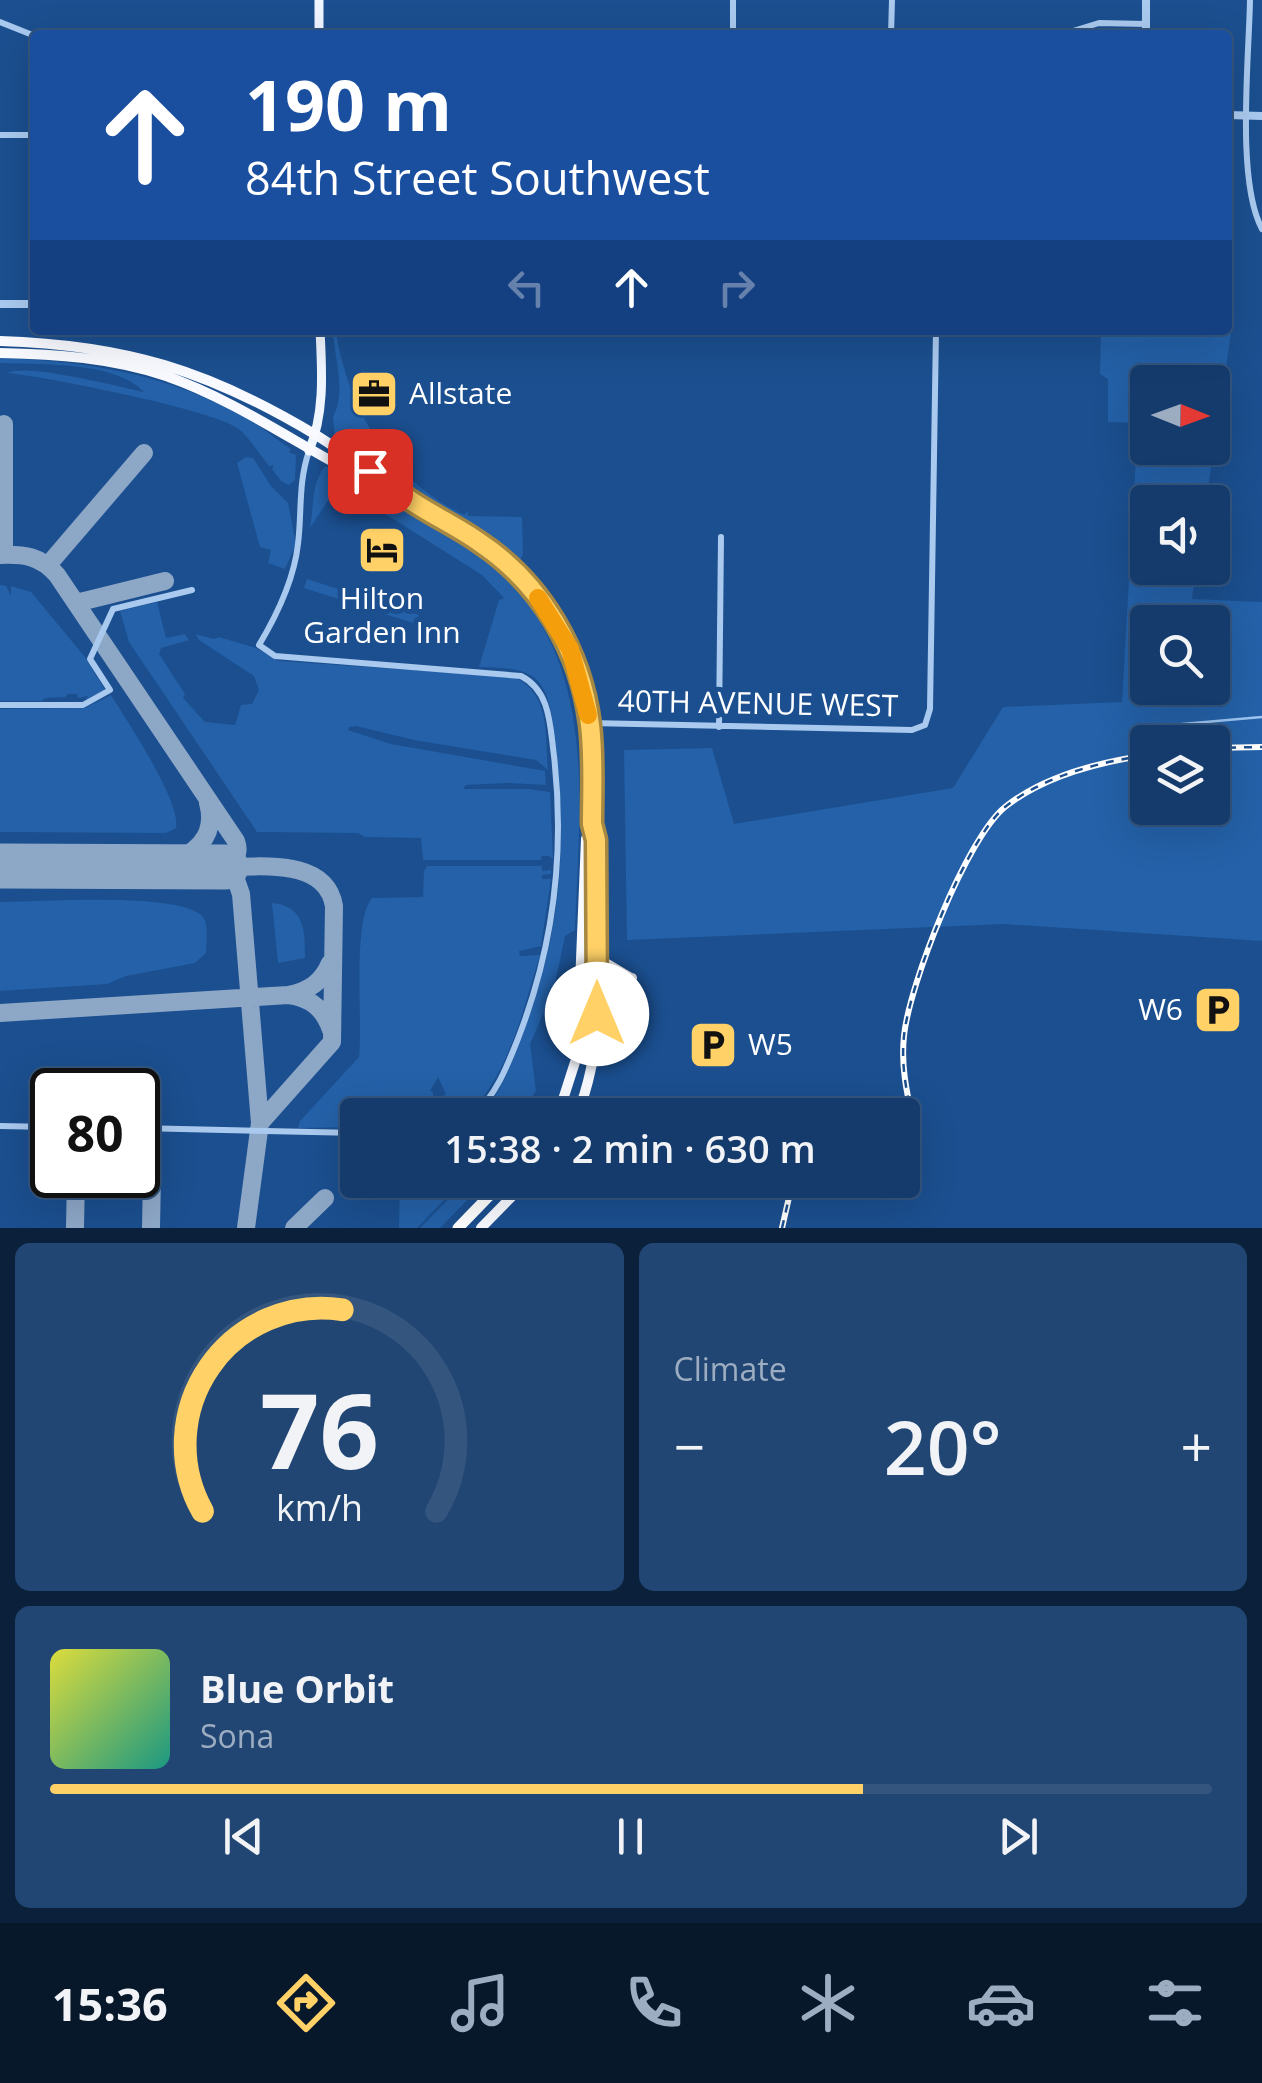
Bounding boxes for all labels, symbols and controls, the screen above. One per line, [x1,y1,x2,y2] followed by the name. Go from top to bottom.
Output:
[245,56,452,152] text: 190 m
[80,70,210,200] icon: ahead
[245,147,710,208] text: 84th Street Southwest
[499,260,554,315] icon: left
[604,260,659,315] icon: ahead
[709,260,764,315] icon: right
[1130,365,1230,465] north arrow
[1130,365,1230,825] map controls
[348,368,400,420] office icon: Allstate
[409,372,512,413] place label: Allstate
[328,429,413,514] pin
[343,444,398,499] icon: arrive
[1130,485,1230,585] button: sound
[356,524,408,576] hotel icon: Hilton Garden Inn
[303,577,461,652] place label: Hilton Garden Inn
[1130,605,1230,705] button: search
[617,680,899,725] street label: 40TH AVENUE WEST
[1130,725,1230,825] button: layers
[545,962,649,1066] position arrow
[1192,984,1244,1036] parking icon: W6
[1138,988,1183,1029] place label: W6
[687,1019,739,1071] parking icon: W5
[748,1023,793,1064] place label: W5
[30,1068,160,1198] speed limit sign: 80
[444,1122,816,1174] text: 15:38 · 2 min · 630 m
[674,1347,787,1390] text: Climate
[260,1358,379,1499] text: 76
[884,1395,1002,1497] text: 20°
[674,1408,705,1483] text: −
[1181,1408,1212,1483] text: +
[276,1483,363,1531] text: km/h
[200,1662,394,1714] text: Blue Orbit
[200,1714,274,1757] text: Sona
[216,1809,271,1864] icon: previous
[603,1809,658,1864] icon: pause
[991,1809,1046,1864] icon: next
[271,1968,341,2038] icon: directions
[445,1968,515,2038] icon: music
[619,1968,689,2038] icon: phone
[793,1968,863,2038] icon: climate
[966,1968,1036,2038] icon: car
[1140,1968,1210,2038] icon: filters
[52,1973,168,2034] text: 15:36

